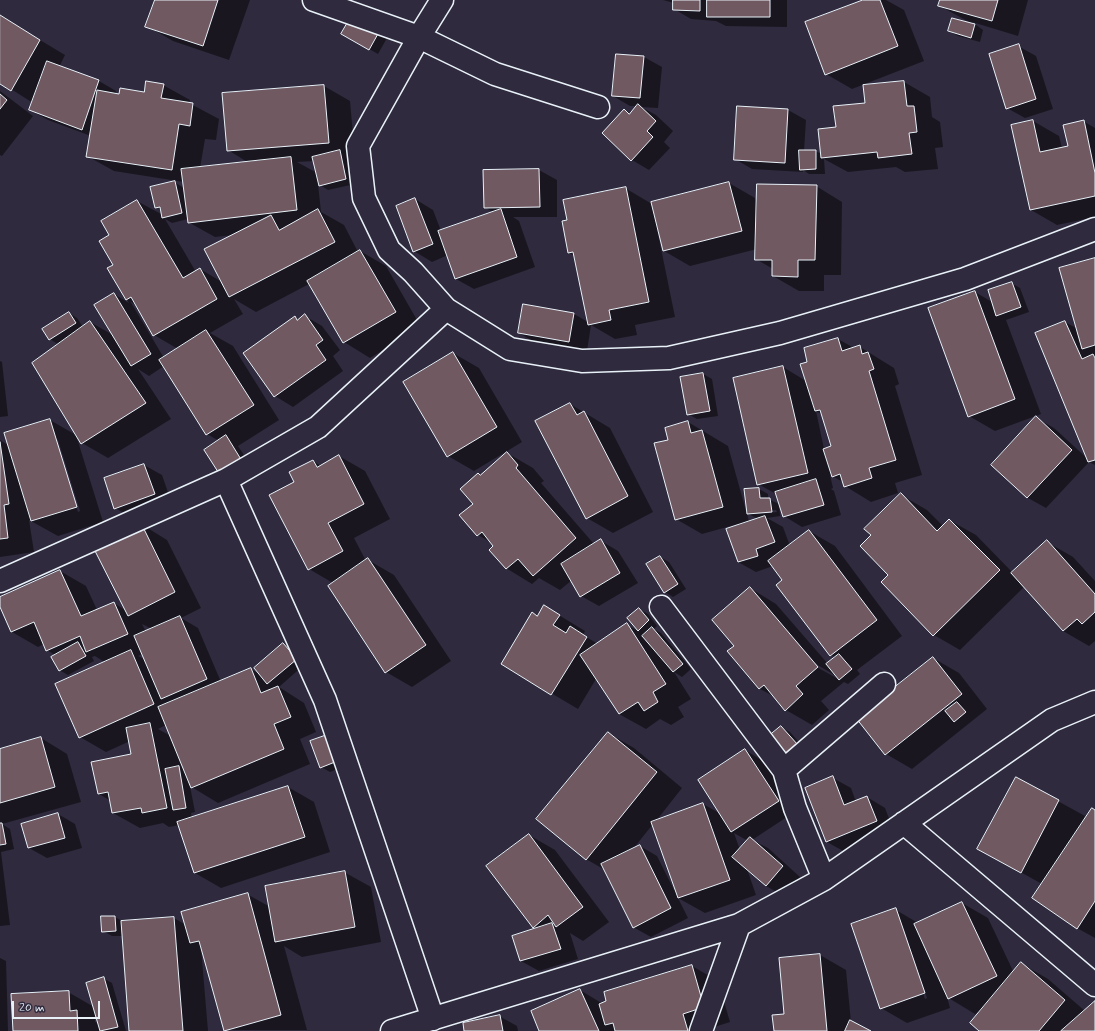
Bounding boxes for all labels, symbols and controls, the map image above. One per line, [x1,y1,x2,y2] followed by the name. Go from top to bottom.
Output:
[14,993,102,1019] scale bar
[19,1000,45,1016] text: 20 m

